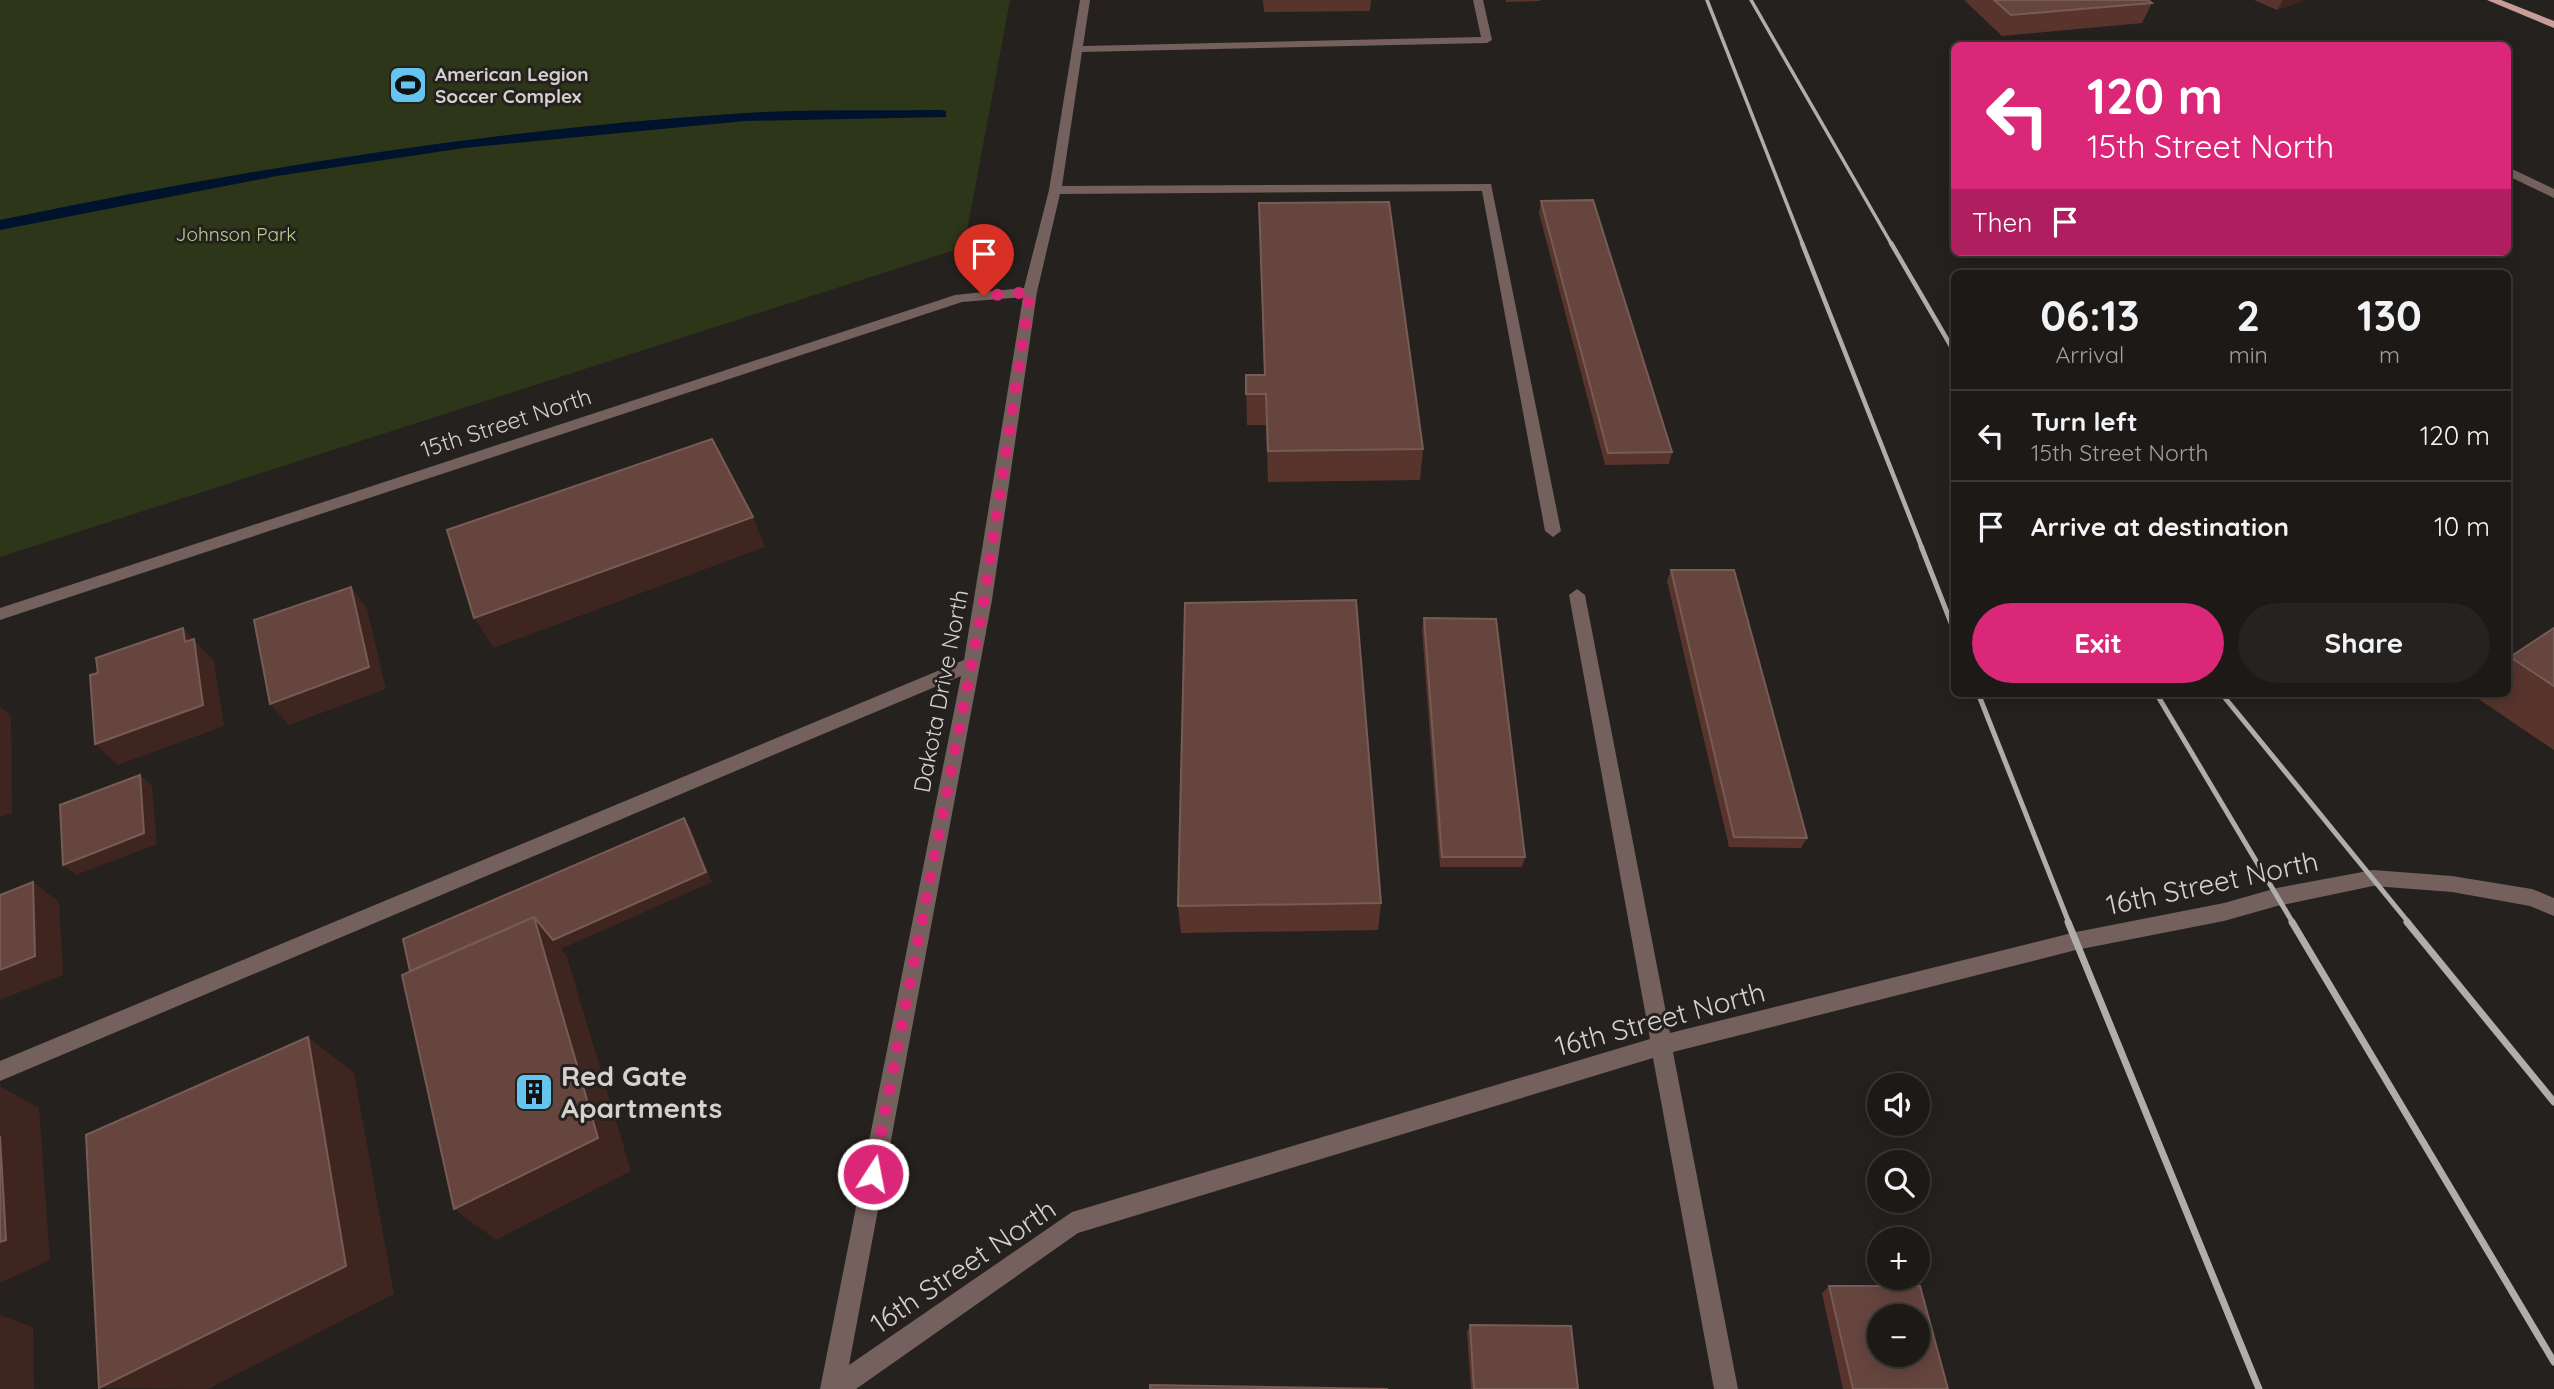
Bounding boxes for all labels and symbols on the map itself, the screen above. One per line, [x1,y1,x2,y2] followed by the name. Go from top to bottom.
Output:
[435,62,589,108] place label: American Legion Soccer Complex
[387,64,429,106] sports icon: American Legion Soccer Complex
[176,222,296,246] park label: Johnson Park
[954,224,1014,296] pin
[417,381,595,464] street label: 15th Street North
[907,587,974,795] street label: Dakota Drive North
[2103,843,2321,922] street label: 16th Street North
[1551,974,1769,1063] street label: 16th Street North
[561,1058,722,1125] place label: Red Gate Apartments
[513,1071,555,1113] building icon: Red Gate Apartments
[836,1137,910,1211] position arrow
[863,1191,1062,1341] street label: 16th Street North

